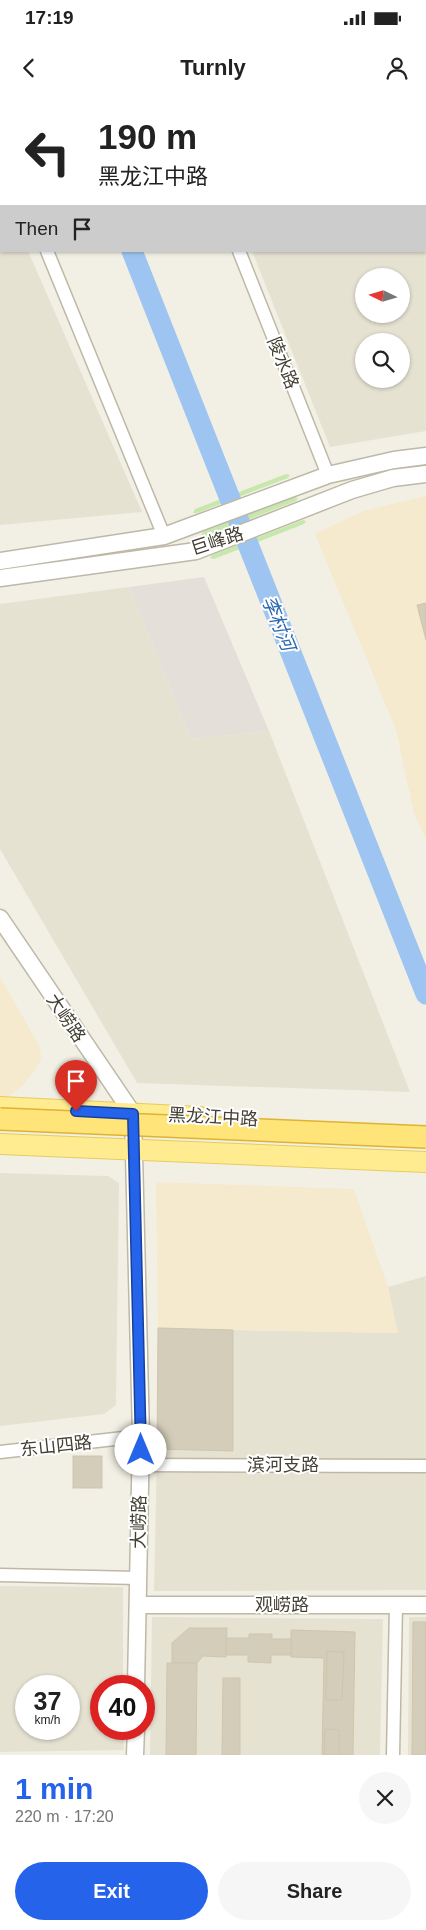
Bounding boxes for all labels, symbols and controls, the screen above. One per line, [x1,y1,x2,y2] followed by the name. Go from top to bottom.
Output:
[25,7,74,28] text: 17:19
[15,54,43,82] icon: back
[383,54,411,82] icon: person
[180,55,246,80] text: Turnly
[98,117,197,156] text: 190 m
[15,120,80,185] icon: left
[98,164,208,189] text: 黑龙江中路
[68,215,96,243] icon: arrive
[15,218,58,239] text: Then
[355,268,410,322] north arrow
[355,268,410,388] map controls
[355,333,410,388] button: search
[264,334,302,392] street label: 陵水路
[188,523,246,559] street label: 巨峰路
[258,593,300,657] water label: 李村河
[43,990,89,1046] street label: 大崂路
[55,1060,97,1111] pin
[62,1067,90,1095] icon: arrive
[168,1105,258,1129] street label: 黑龙江中路
[114,1423,166,1475] position arrow
[19,1432,93,1460] street label: 东山四路
[247,1455,319,1475] street label: 滨河支路
[129,1495,149,1549] street label: 大崂路
[255,1595,309,1615] street label: 观崂路
[90,1675,155,1740] speed limit sign: 40
[34,1687,61,1715] text: 37
[34,1713,61,1727] text: km/h
[15,1772,93,1805] text: 1 min
[359,1772,411,1824] button: close
[15,1808,114,1825] text: 220 m · 17:20
[15,1862,208,1920] button: Exit
[218,1862,411,1920] button: Share

